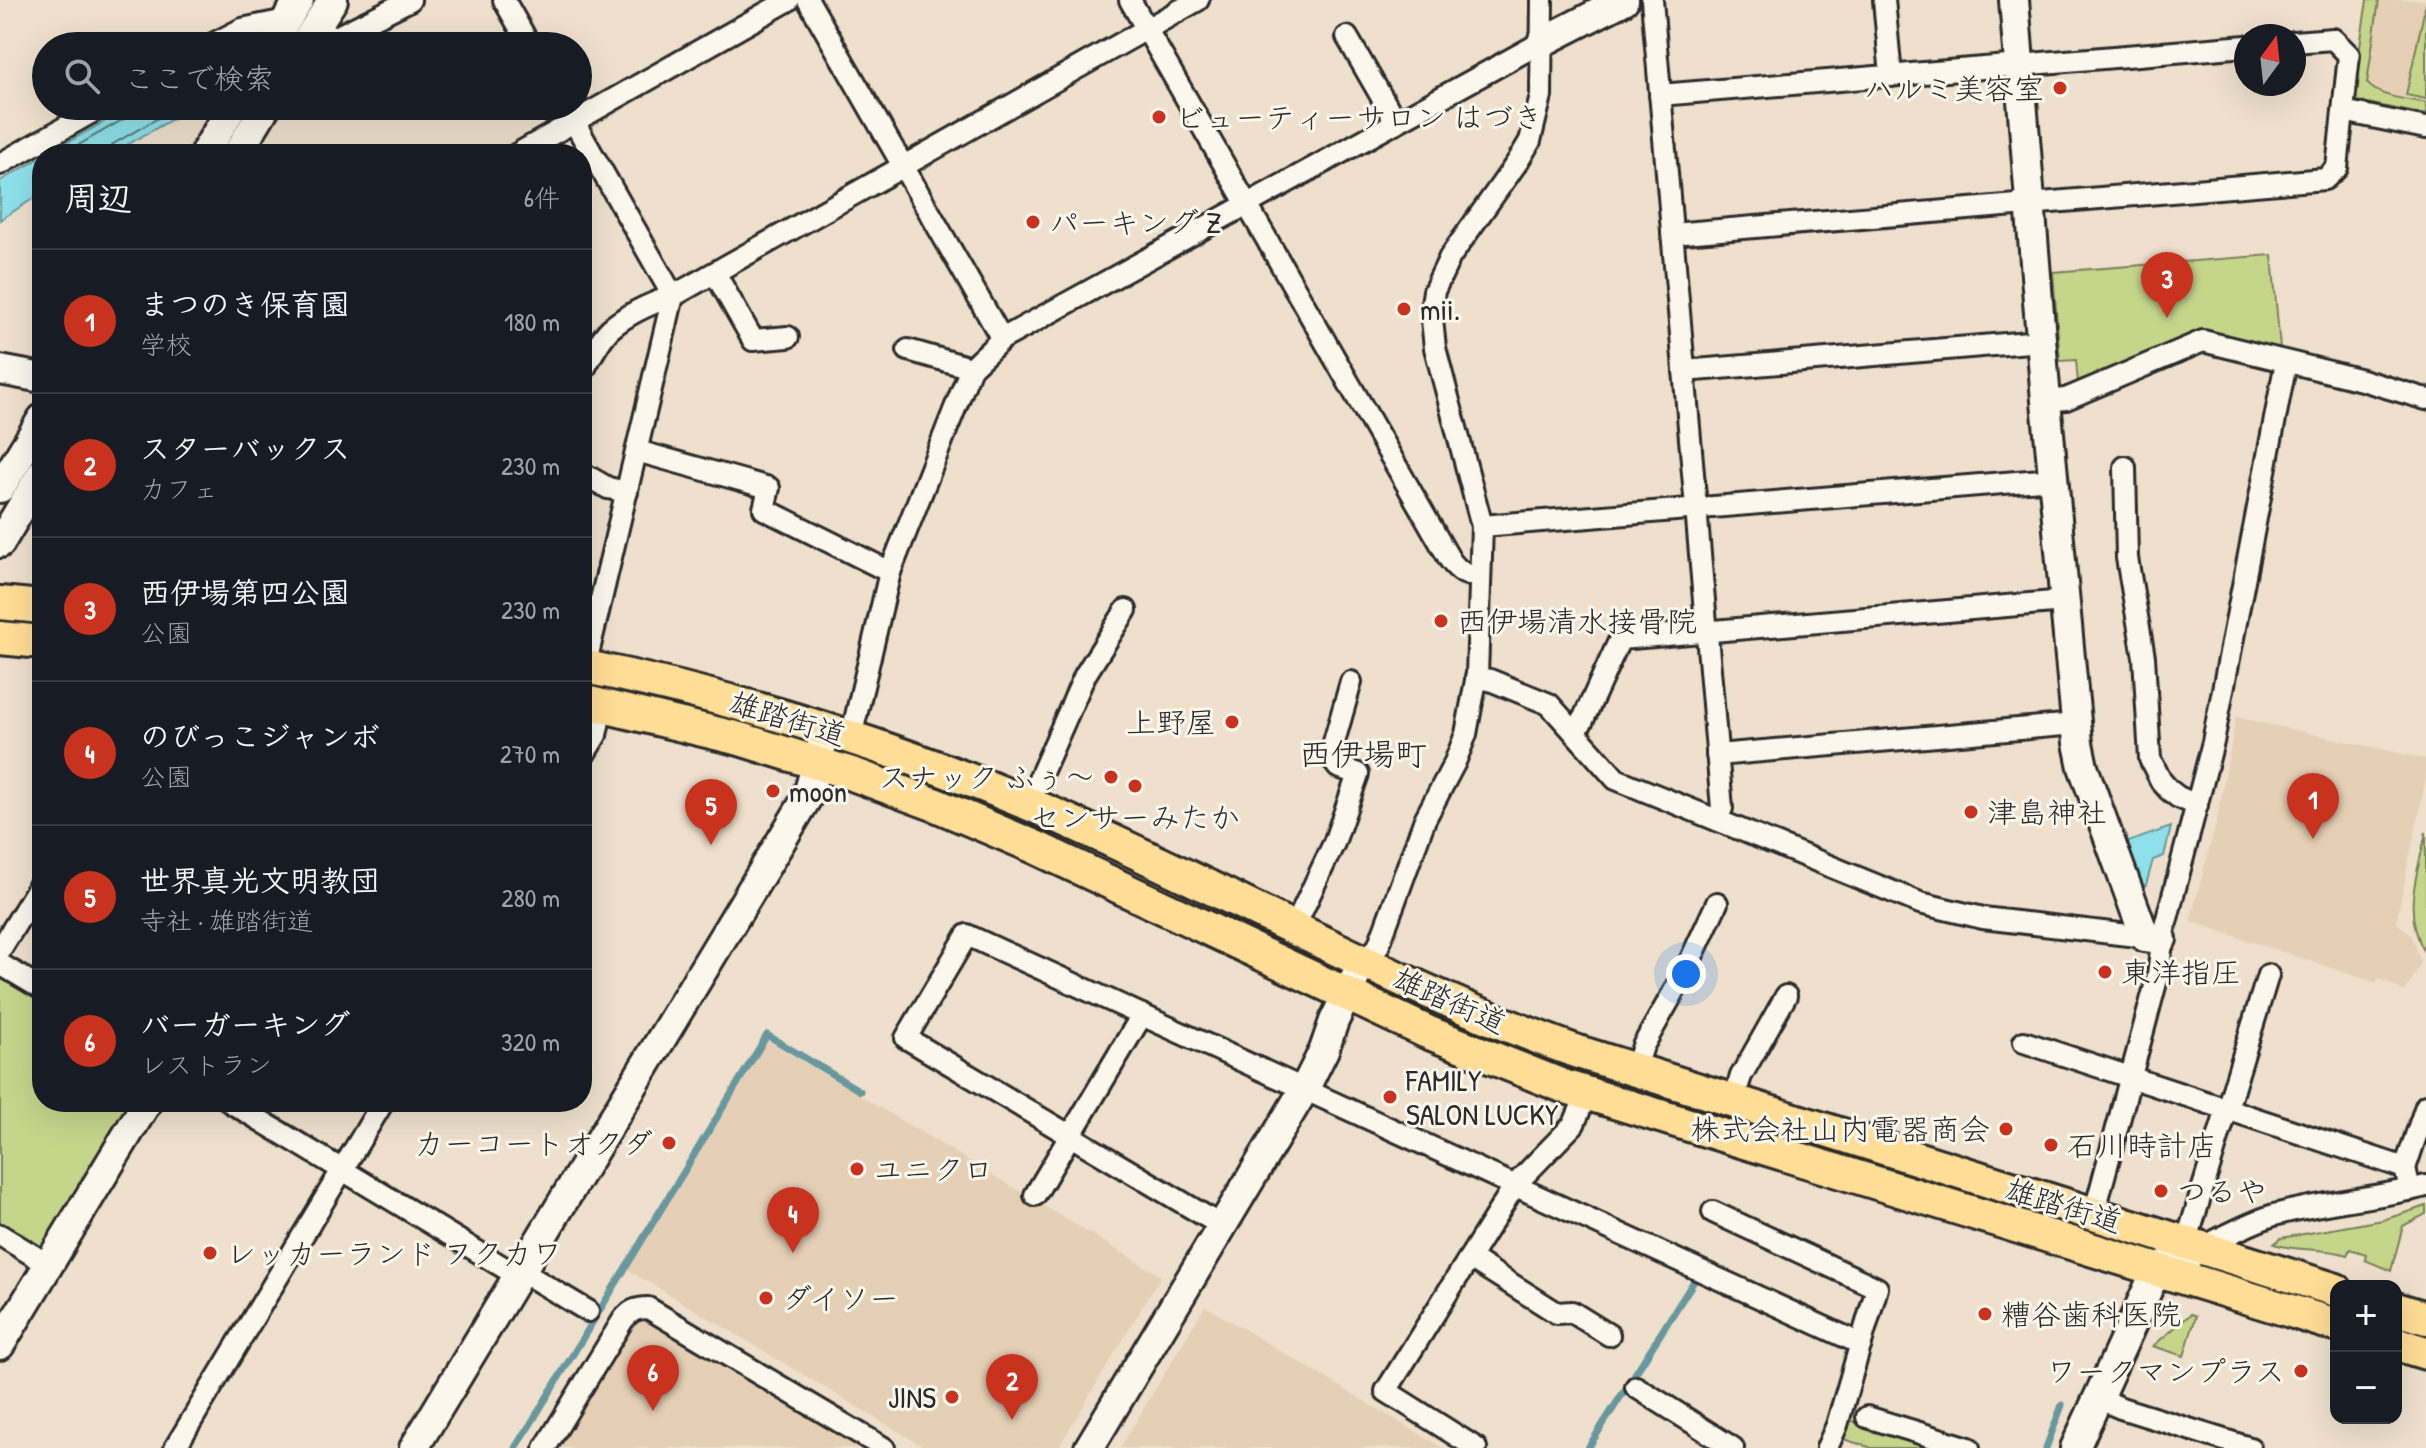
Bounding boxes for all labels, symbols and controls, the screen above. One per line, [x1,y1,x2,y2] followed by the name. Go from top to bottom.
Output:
[2234,24,2306,96] north arrow
[32,32,592,120] search box
[60,54,104,98] icon: search
[124,58,274,98] text: ここで検索
[1864,68,2044,108] place label: ハルミ美容室
[2051,79,2069,97] marker: ハルミ美容室
[1175,97,1543,137] place label: ビューティーサロン はづき
[1150,108,1168,126] marker: ビューティーサロン はづき
[64,175,132,221] text: 周辺
[524,180,560,215] text: 6件
[1049,202,1221,242] place label: パーキング Z
[1024,213,1042,231] marker: パーキング Z
[2141,252,2193,318] pin: 3
[140,284,350,324] text: まつのき保育園
[1420,289,1460,329] place label: mii.
[1395,300,1413,318] marker: mii.
[85,304,95,339] text: 1
[504,304,560,339] text: 180 m
[140,327,192,362] text: 学校
[140,428,351,468] text: スターバックス
[84,448,96,483] text: 2
[501,448,560,483] text: 230 m
[140,471,218,506] text: カフェ
[140,572,350,612] text: 西伊場第四公園
[84,592,96,627] text: 3
[501,592,560,627] text: 230 m
[1457,601,1697,641] place label: 西伊場清水接骨院
[1432,612,1450,630] marker: 西伊場清水接骨院
[140,615,192,650] text: 公園
[725,681,851,755] street label: 雄踏街道
[1126,702,1216,742] place label: 上野屋
[1223,713,1241,731] marker: 上野屋
[140,716,380,756] text: のびっこジャンボ
[1299,732,1427,775] district label: 西伊場町
[85,736,95,771] text: 4
[500,736,560,771] text: 270 m
[879,757,1095,797] place label: スナック ふぅ～
[140,759,192,794] text: 公園
[1102,768,1120,786] marker: スナック ふぅ～
[789,771,847,811] place label: moon
[2287,773,2339,839] pin: 1
[1126,777,1144,795] marker: センサーみたか
[685,779,737,845] pin: 5
[764,782,782,800] marker: moon
[1987,792,2107,832] place label: 津島神社
[1030,797,1240,837] place label: センサーみたか
[1962,803,1980,821] marker: 津島神社
[140,860,380,900] text: 世界真光文明教団
[85,880,96,915] text: 5
[501,880,560,915] text: 280 m
[140,903,313,938] text: 寺社 · 雄踏街道
[2121,952,2241,992] place label: 東洋指圧
[1666,954,1706,994] your location
[1387,957,1513,1043] street label: 雄踏街道
[2096,963,2114,981] marker: 東洋指圧
[140,1004,351,1044] text: バーガーキング
[85,1024,95,1059] text: 6
[501,1024,560,1059] text: 320 m
[140,1047,272,1082] text: レストラン
[1405,1060,1558,1134] place label: FAMILY SALON LUCKY
[1381,1088,1399,1106] marker: FAMILY SALON LUCKY
[1690,1109,1990,1149] place label: 株式会社山内電器商会
[1997,1120,2015,1138] marker: 株式会社山内電器商会
[414,1123,653,1163] place label: カーコートオクダ
[2067,1125,2217,1165] place label: 石川時計店
[660,1134,678,1152] marker: カーコートオクダ
[2042,1136,2060,1154] marker: 石川時計店
[873,1149,994,1189] place label: ユニクロ
[848,1160,866,1178] marker: ユニクロ
[2001,1168,2127,1242] street label: 雄踏街道
[2177,1171,2267,1211] place label: つるや
[2152,1182,2170,1200] marker: つるや
[767,1187,819,1253] pin: 4
[226,1233,562,1273] place label: レッカーランド フクカワ
[201,1244,219,1262] marker: レッカーランド フクカワ
[782,1278,899,1318] place label: ダイソー
[2330,1280,2402,1424] map controls
[2330,1280,2402,1352] button: +
[757,1289,775,1307] marker: ダイソー
[2001,1294,2181,1334] place label: 糟谷歯科医院
[1976,1305,1994,1323] marker: 糟谷歯科医院
[627,1345,679,1411] pin: 6
[2046,1351,2285,1391] place label: ワークマンプラス
[2330,1352,2402,1424] button: −
[986,1354,1038,1420] pin: 2
[2292,1362,2310,1380] marker: ワークマンプラス
[888,1377,936,1417] place label: JINS
[943,1388,961,1406] marker: JINS

